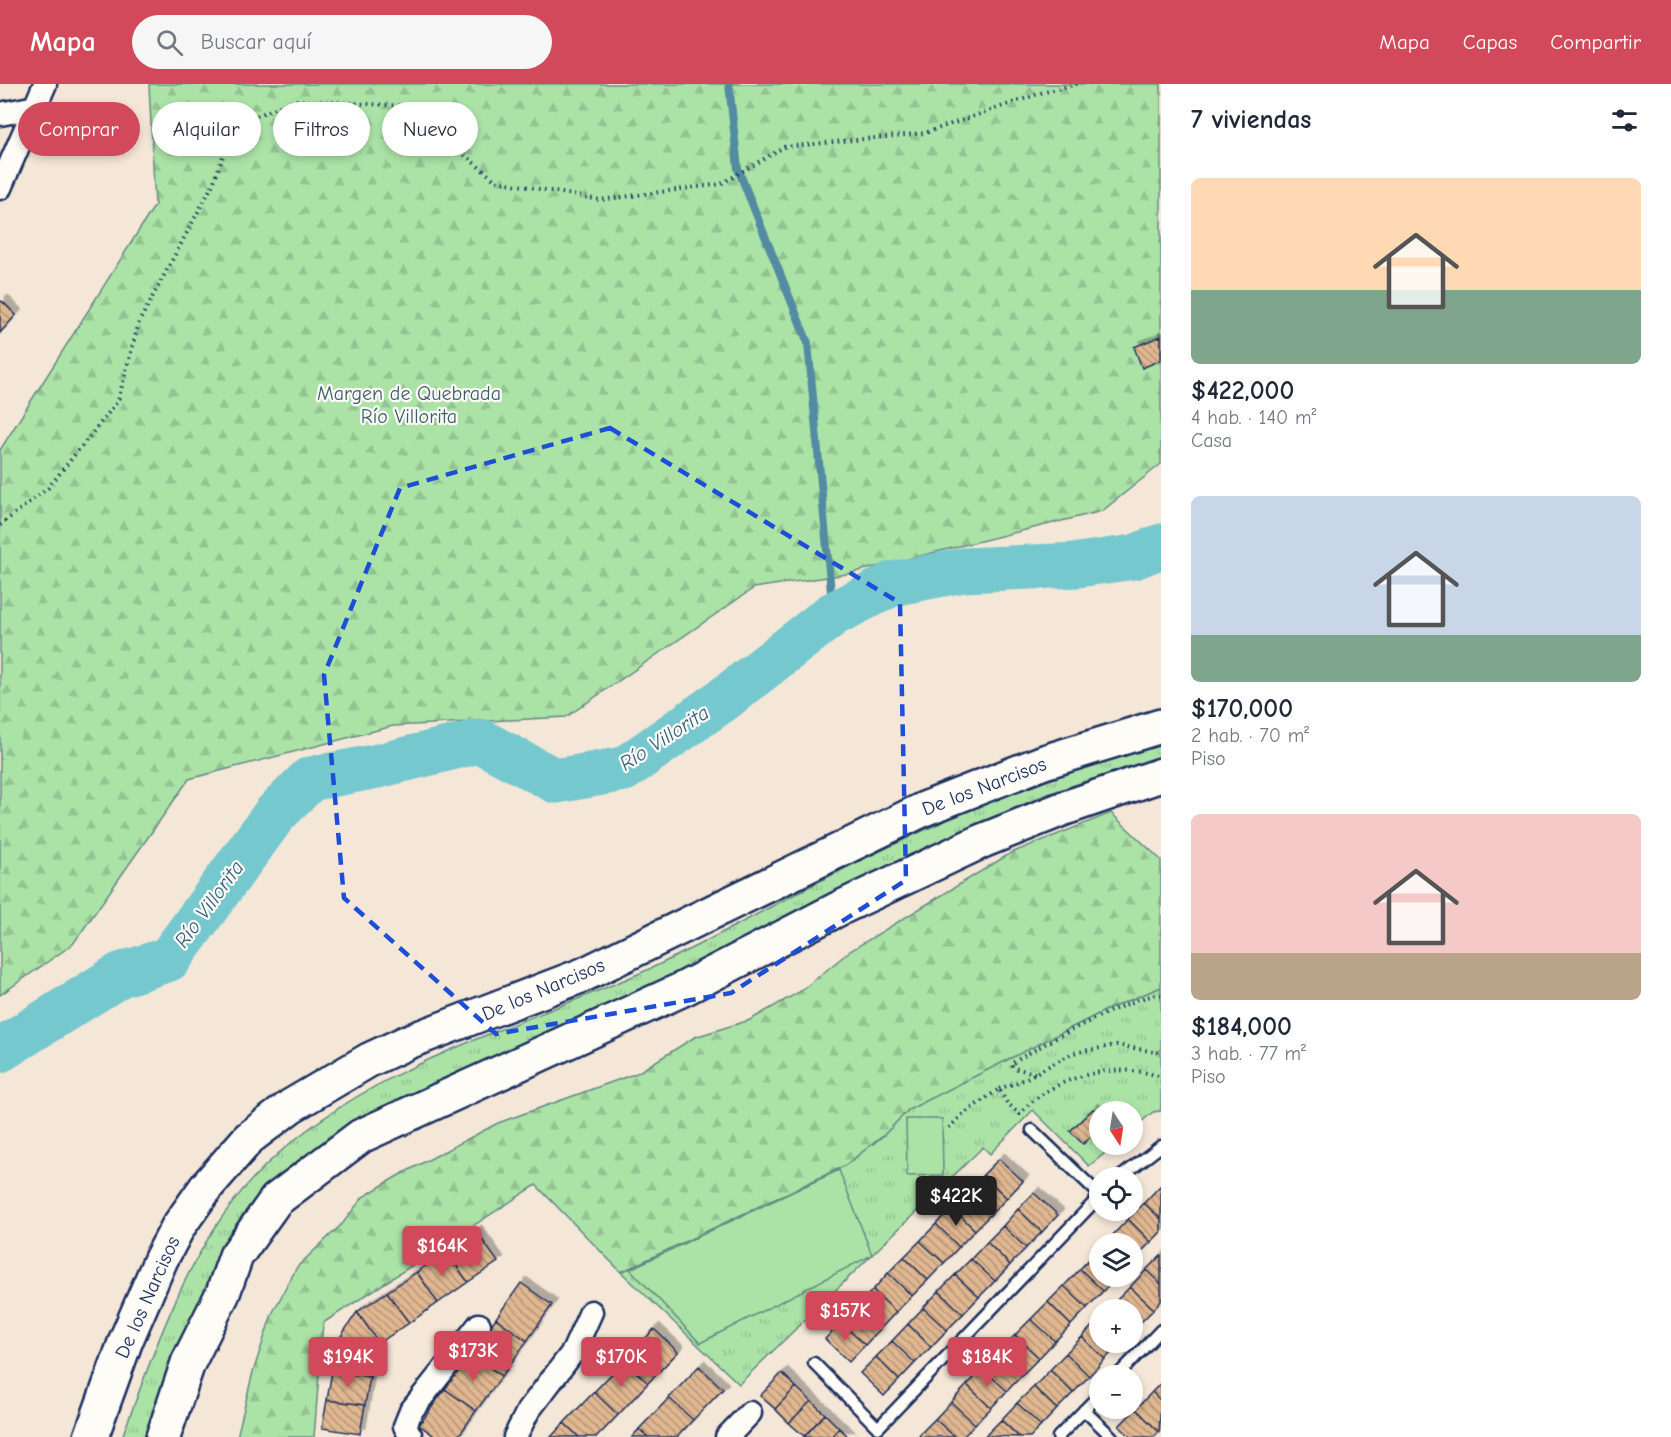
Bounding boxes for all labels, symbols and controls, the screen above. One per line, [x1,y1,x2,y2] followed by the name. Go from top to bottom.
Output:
[132,15,552,69] search box
[30,26,96,58] text: Mapa
[153,26,186,59] icon: search
[201,29,312,55] text: Buscar aquí
[1379,30,1430,54] text: Mapa
[1463,30,1517,54] text: Capas
[1550,30,1641,54] text: Compartir
[18,102,140,156] chip: Comprar
[152,102,261,156] chip: Alquilar
[273,102,370,156] chip: Filtros
[382,102,478,156] chip: Nuevo
[1608,104,1641,137] icon: filters
[1191,105,1311,135] text: 7 viviendas
[1362,217,1470,325] icon: home
[1191,376,1294,406] text: $422,000
[317,382,501,428] park label: Margen de Quebrada Río Villorita
[1191,406,1316,429] text: 4 hab. · 140 m²
[1191,429,1232,452] text: Casa
[1362,535,1470,643] icon: home
[1191,694,1293,724] text: $170,000
[615,700,713,776] water label: Río Villorita
[1191,724,1309,747] text: 2 hab. · 70 m²
[1191,747,1226,770] text: Piso
[919,752,1050,821] street label: De los Narcisos
[1362,853,1470,961] icon: home
[169,856,249,952] water label: Río Villorita
[478,953,608,1026] street label: De los Narcisos
[1191,1012,1292,1042] text: $184,000
[1191,1042,1306,1065] text: 3 hab. · 77 m²
[1191,1065,1226,1088] text: Piso
[1089,1101,1143,1155] north arrow
[1089,1101,1143,1419] map controls
[1089,1167,1143,1221] button: locate
[914,1176,998,1227] pin: $422K
[930,1184,982,1207] text: $422K
[400,1226,484,1277] pin: $164K
[110,1233,185,1362] street label: De los Narcisos
[1089,1233,1143,1287] button: layers
[417,1234,468,1257] text: $164K
[803,1291,887,1342] pin: $157K
[820,1299,870,1322] text: $157K
[1089,1299,1143,1353] button: +
[431,1331,515,1382] pin: $173K
[306,1337,390,1388] pin: $194K
[579,1337,663,1388] pin: $170K
[945,1337,1029,1388] pin: $184K
[448,1339,498,1362] text: $173K
[323,1345,374,1368] text: $194K
[595,1345,647,1368] text: $170K
[962,1345,1012,1368] text: $184K
[1089,1365,1143,1419] button: −

